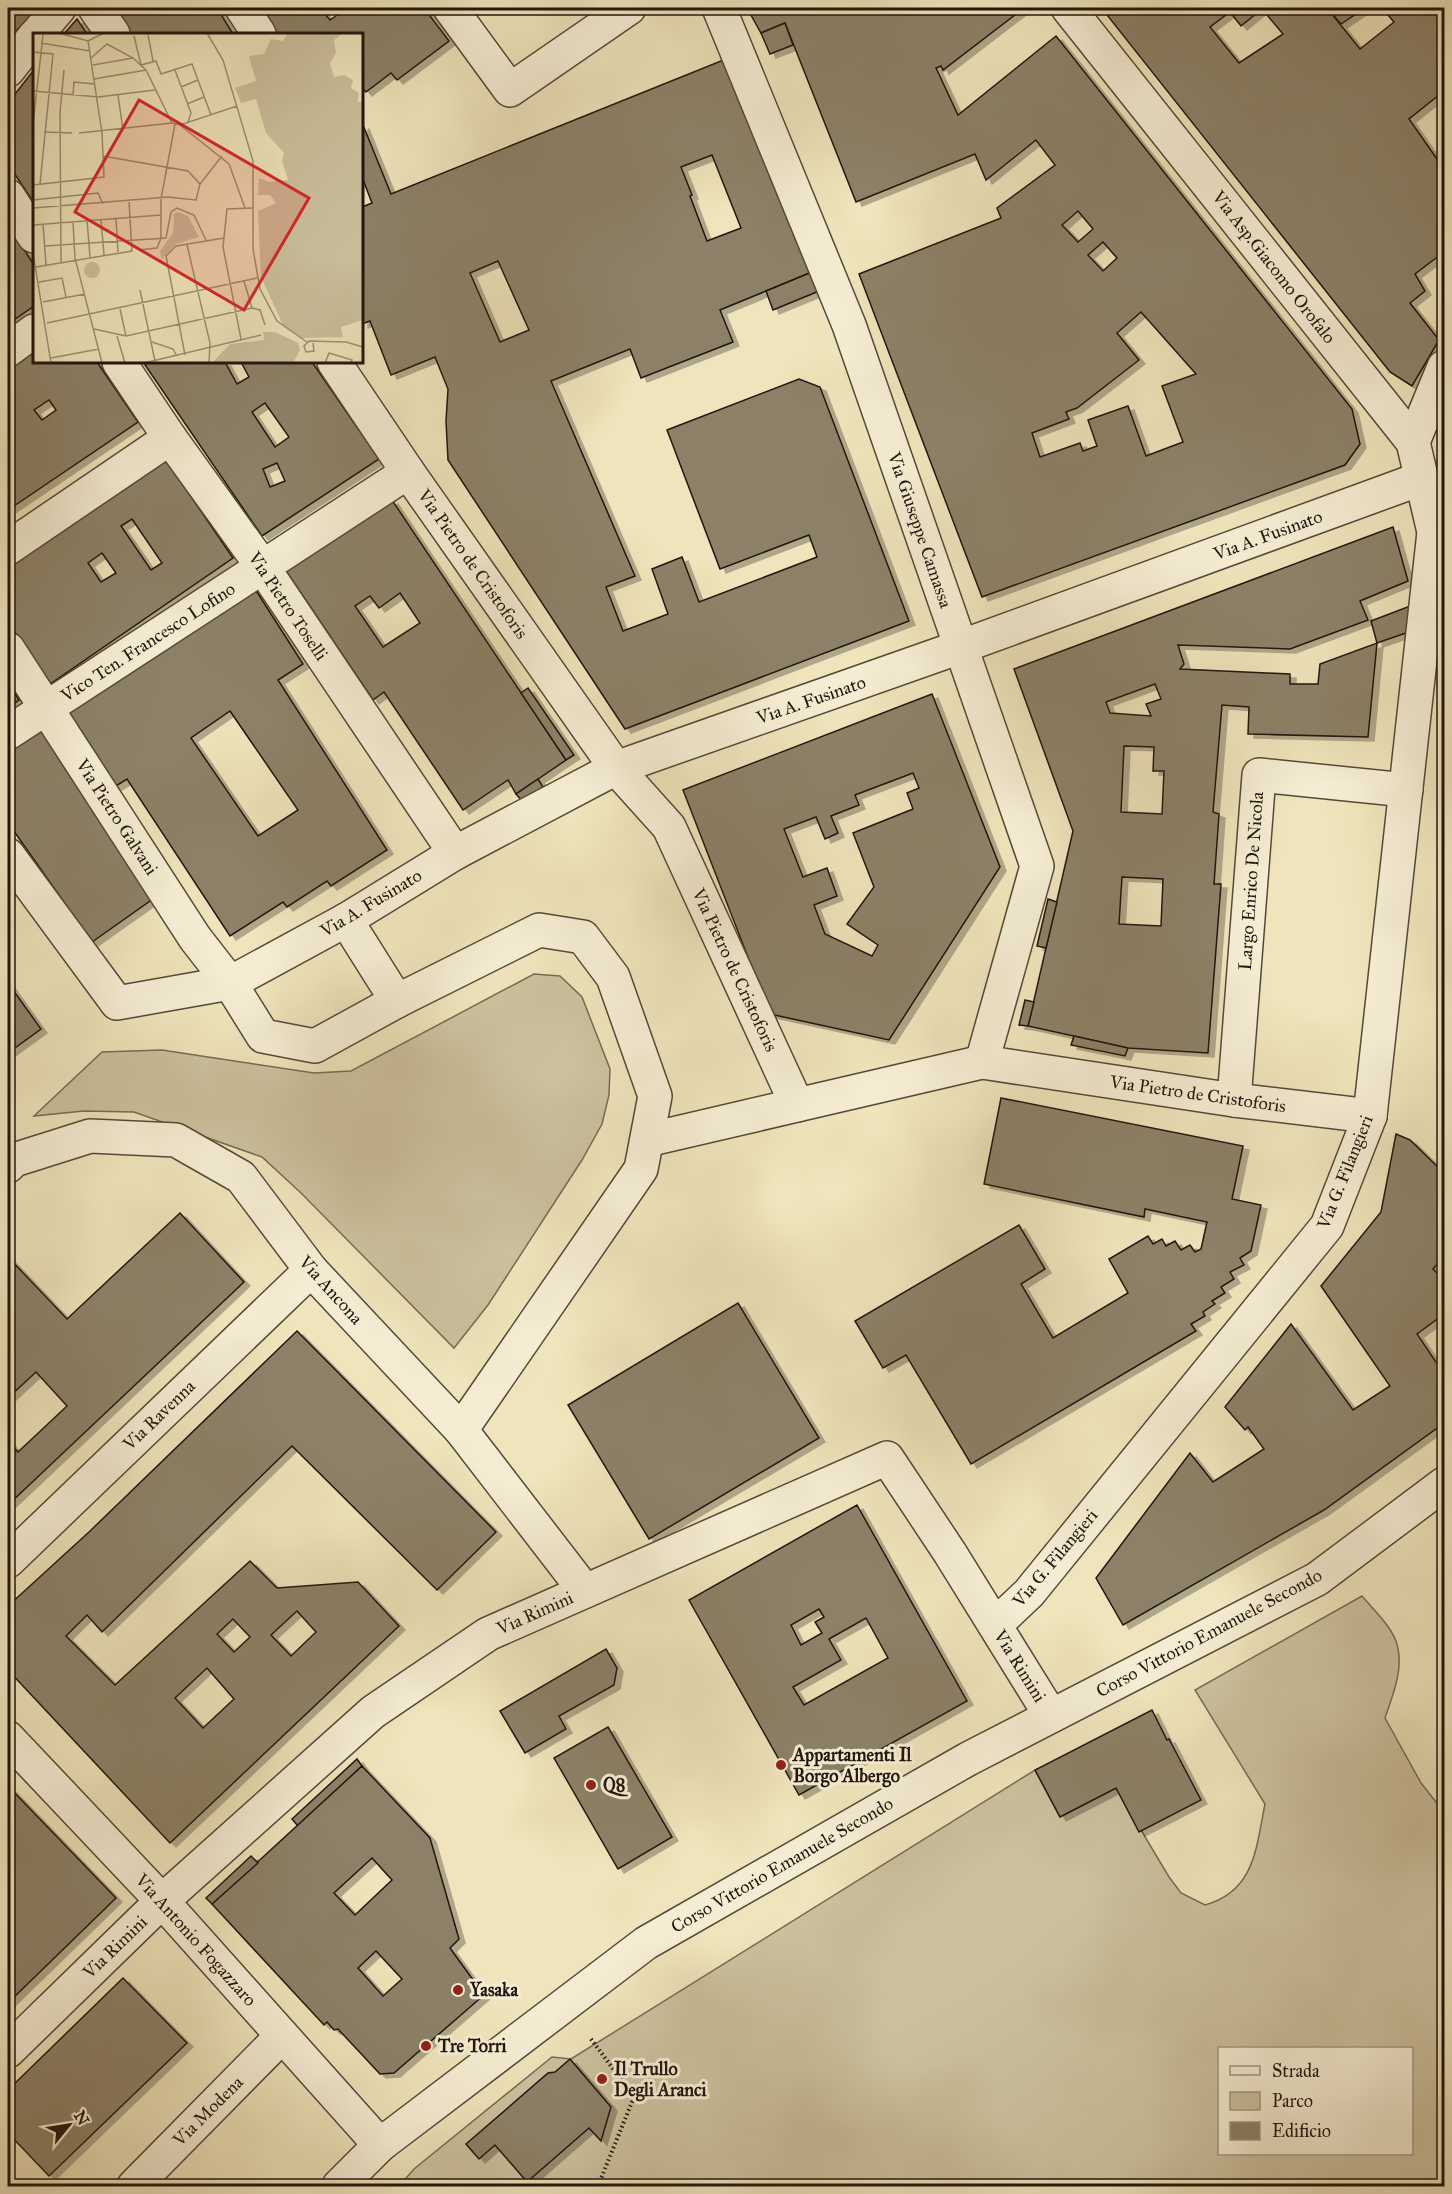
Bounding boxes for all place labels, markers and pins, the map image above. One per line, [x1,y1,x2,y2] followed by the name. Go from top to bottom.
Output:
[792,1744,913,1788] place label: Appartamenti Il Borgo Albergo
[774,1758,788,1772] marker: Appartamenti Il Borgo Albergo
[603,1774,629,1797] place label: Q8
[584,1778,598,1792] marker: Q8
[469,1979,518,2001] place label: Yasaka
[451,1983,465,1997] marker: Yasaka
[437,2035,507,2057] place label: Tre Torri
[419,2039,433,2053] marker: Tre Torri
[614,2058,708,2102] place label: Il Trullo Degli Aranci
[595,2072,609,2086] marker: Il Trullo Degli Aranci

